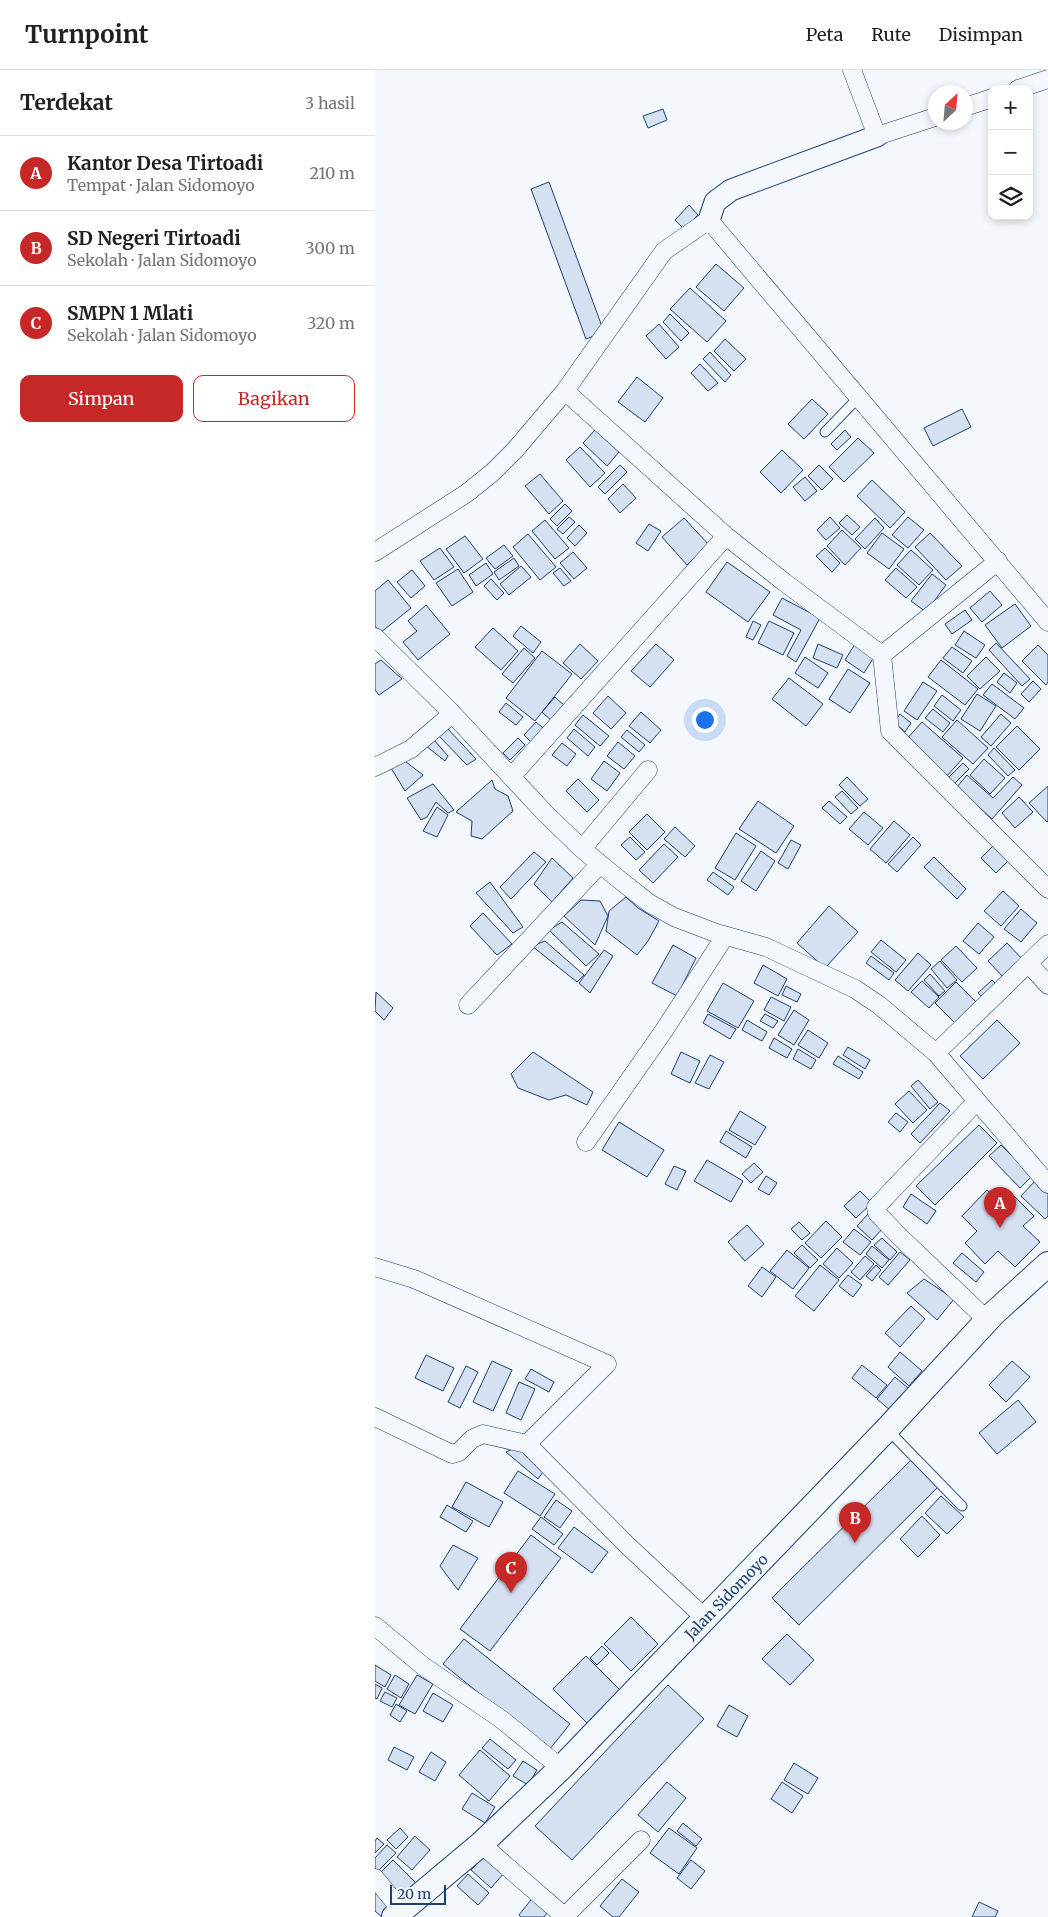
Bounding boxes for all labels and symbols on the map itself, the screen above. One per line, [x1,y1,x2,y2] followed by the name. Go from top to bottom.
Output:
[928,85,973,130] north arrow
[692,707,718,733] your location
[984,1187,1016,1228] pin: A
[839,1502,871,1543] pin: B
[680,1549,772,1644] street label: Jalan Sidomoyo
[495,1552,527,1593] pin: C
[390,1882,446,1905] scale bar

